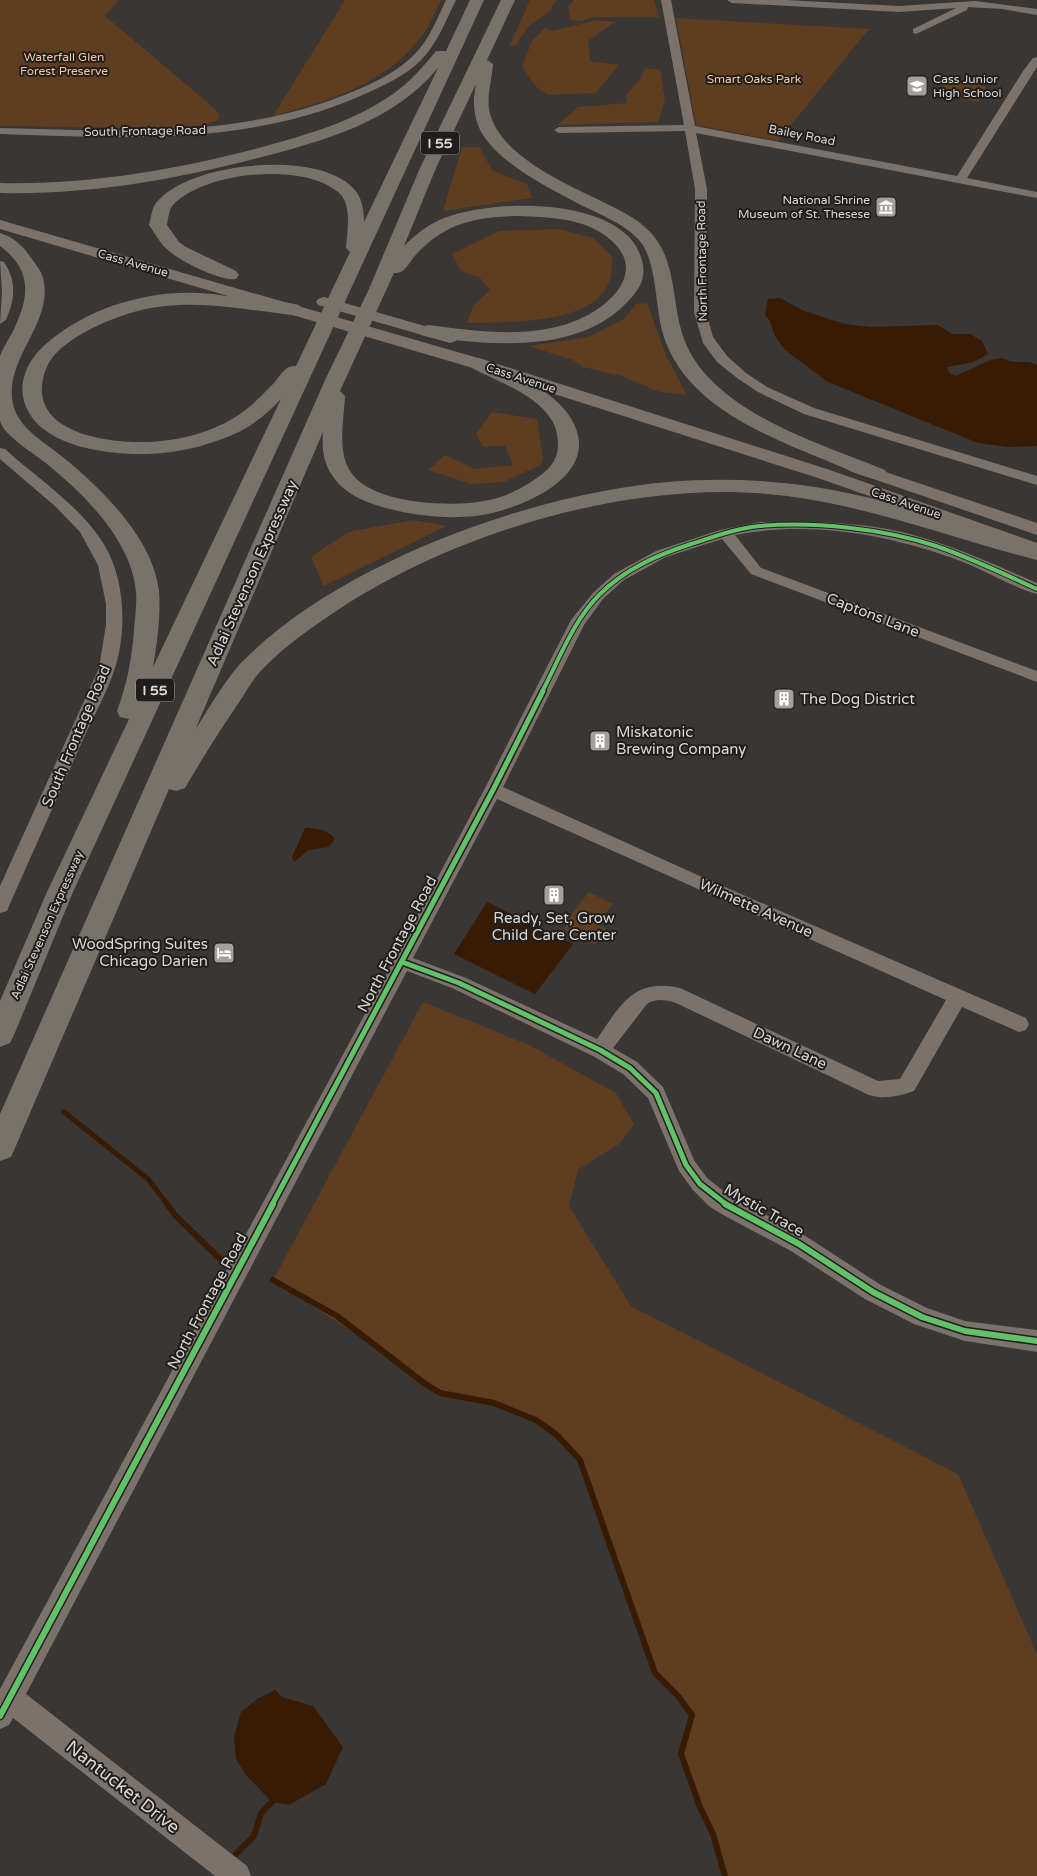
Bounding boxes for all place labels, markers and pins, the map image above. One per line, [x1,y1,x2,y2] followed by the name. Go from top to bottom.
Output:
[933,72,1002,100] place label: Cass Junior High School
[905,74,929,98] school or university icon: Cass Junior High School
[738,193,870,221] place label: National Shrine Museum of St. Thesese
[874,195,898,219] museum icon: National Shrine Museum of St. Thesese
[772,687,796,711] building icon: The Dog District
[800,690,915,708] place label: The Dog District
[616,723,746,758] place label: Miskatonic Brewing Company
[588,729,612,753] building icon: Miskatonic Brewing Company
[542,883,566,907] building icon: Ready, Set, Grow Child Care Center
[492,909,617,944] place label: Ready, Set, Grow Child Care Center
[72,935,208,970] place label: WoodSpring Suites Chicago Darien
[212,941,236,965] hotel icon: WoodSpring Suites Chicago Darien

